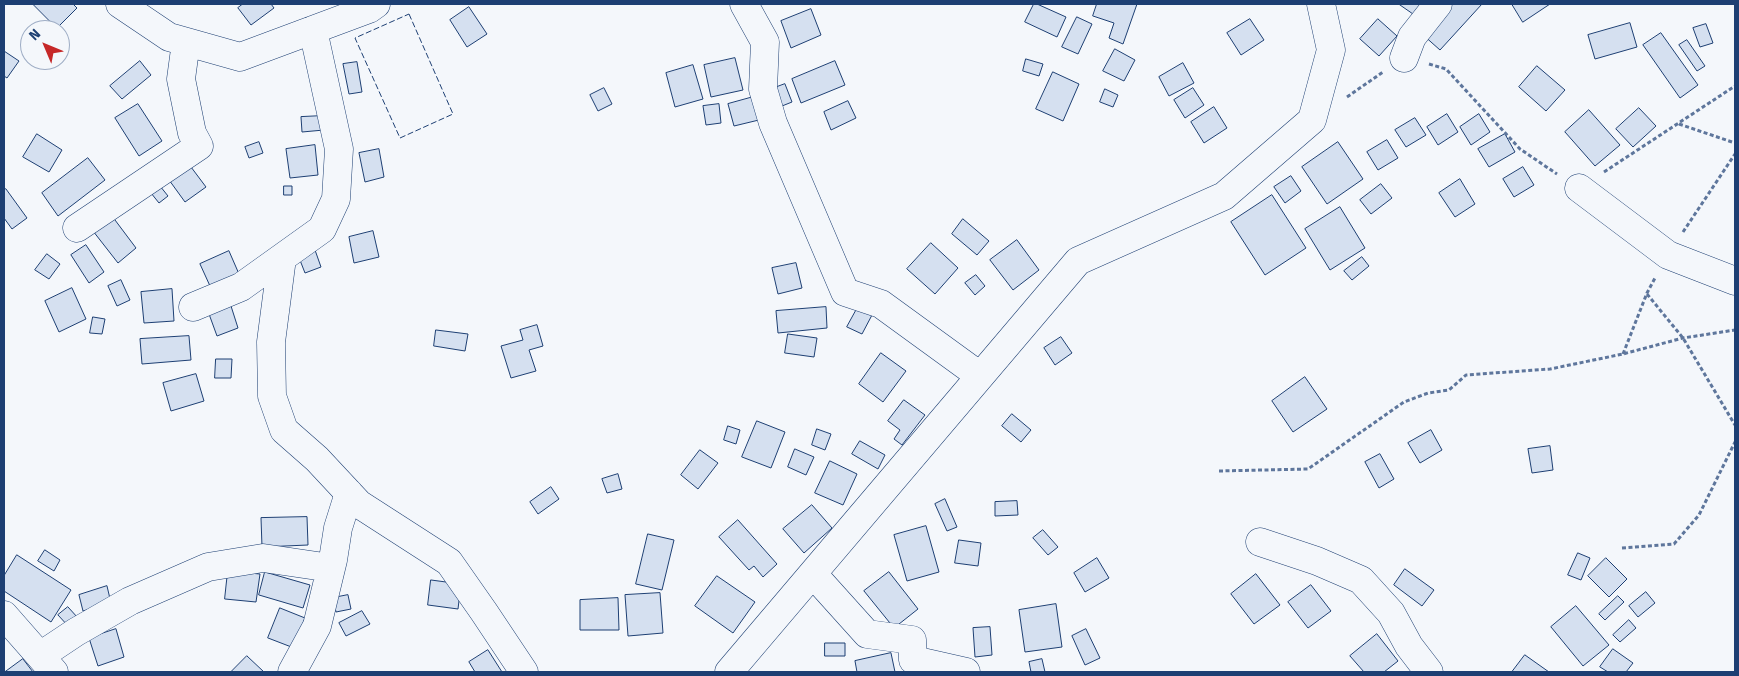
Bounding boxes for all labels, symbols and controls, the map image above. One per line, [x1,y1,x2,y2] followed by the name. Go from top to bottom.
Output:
[20,20,70,70] north arrow
[25,25,44,44] text: N

